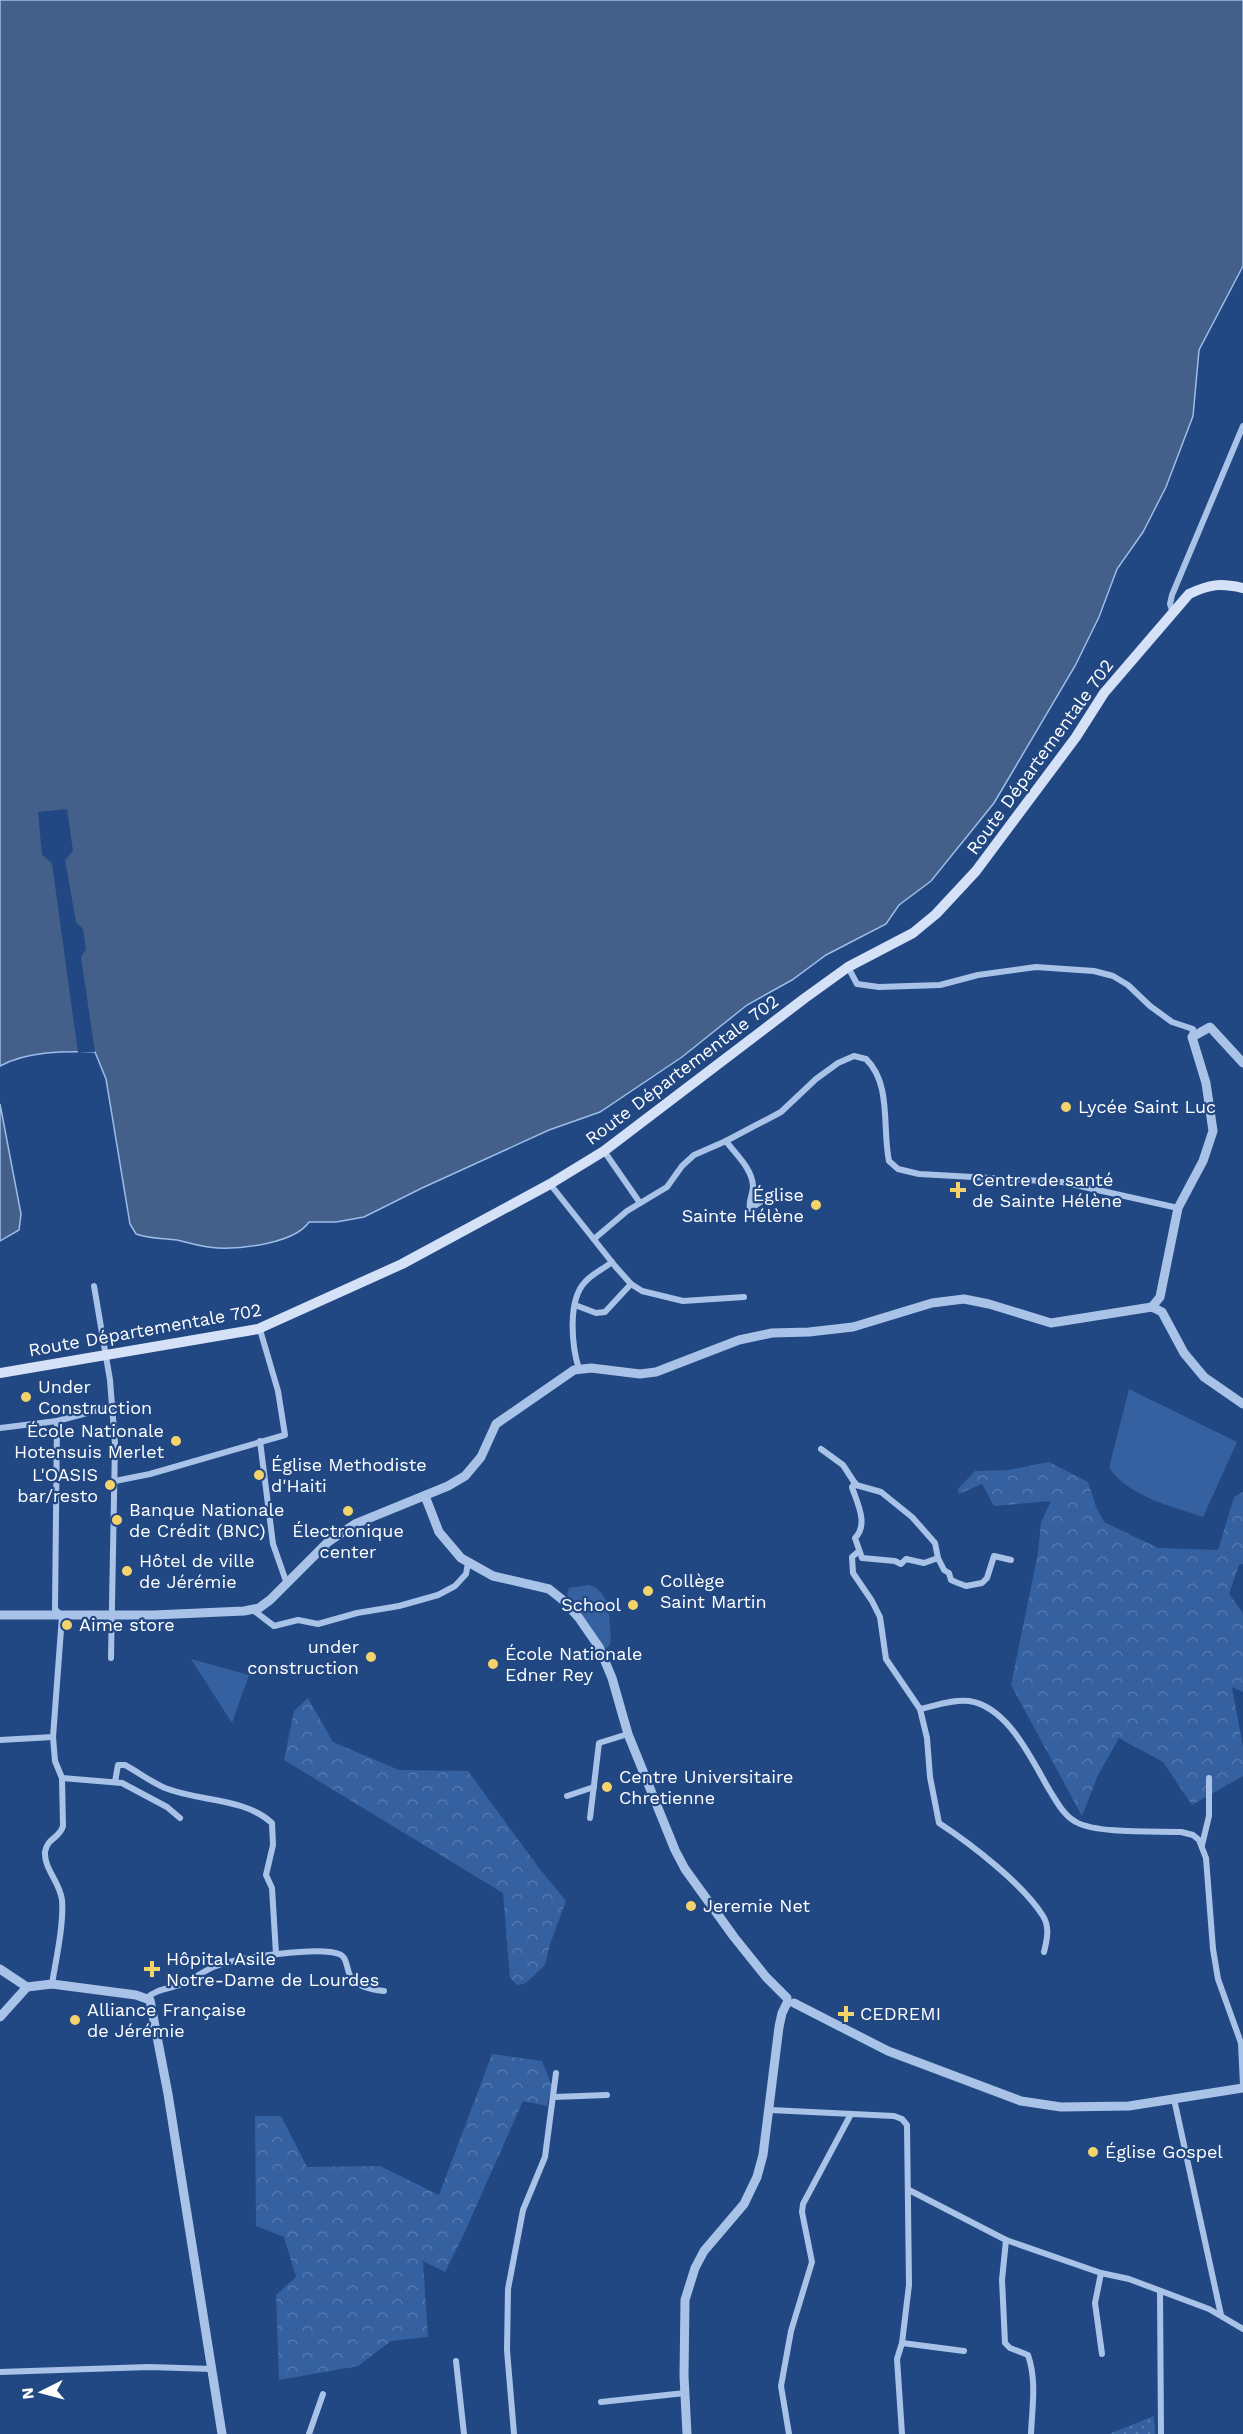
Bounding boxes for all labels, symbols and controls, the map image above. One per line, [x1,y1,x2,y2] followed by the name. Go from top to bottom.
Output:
[962,655,1118,858] street label: Route Départementale 702
[581,990,782,1149] street label: Route Départementale 702
[1078,1096,1216,1117] place label: Lycée Saint Luc
[1059,1100,1073,1114] marker: Lycée Saint Luc
[972,1169,1122,1211] place label: Centre de santé de Sainte Hélène
[949,1181,967,1199] marker: Centre de santé de Sainte Hélène
[682,1184,804,1226] place label: Église Sainte Hélène
[809,1198,823,1212] marker: Église Sainte Hélène
[27,1299,263,1360] street label: Route Départementale 702
[38,1376,152,1418] place label: Under Construction
[19,1390,33,1404] marker: Under Construction
[14,1420,164,1462] place label: École Nationale Hotensuis Merlet
[169,1434,183,1448] marker: École Nationale Hotensuis Merlet
[271,1454,427,1496] place label: Église Methodiste d'Haiti
[17,1464,98,1506] place label: L'OASIS bar/resto
[252,1468,266,1482] marker: Église Methodiste d'Haiti
[103,1478,117,1492] marker: L'OASIS bar/resto
[129,1499,284,1541] place label: Banque Nationale de Crédit (BNC)
[341,1504,355,1518] marker: Électronique center
[110,1513,124,1527] marker: Banque Nationale de Crédit (BNC)
[292,1520,404,1562] place label: Électronique center
[139,1550,255,1592] place label: Hôtel de ville de Jérémie
[120,1564,134,1578] marker: Hôtel de ville de Jérémie
[660,1570,767,1612] place label: Collège Saint Martin
[641,1584,655,1598] marker: Collège Saint Martin
[561,1594,621,1615] place label: School
[626,1598,640,1612] marker: School
[79,1614,175,1635] place label: Aime store
[60,1618,74,1632] marker: Aime store
[247,1636,359,1678] place label: under construction
[505,1643,642,1685] place label: École Nationale Edner Rey
[364,1650,378,1664] marker: under construction
[486,1657,500,1671] marker: École Nationale Edner Rey
[619,1766,793,1808] place label: Centre Universitaire Chretienne
[600,1780,614,1794] marker: Centre Universitaire Chretienne
[703,1895,811,1916] place label: Jeremie Net
[684,1899,698,1913] marker: Jeremie Net
[166,1948,379,1990] place label: Hôpital Asile Notre-Dame de Lourdes
[143,1960,161,1978] marker: Hôpital Asile Notre-Dame de Lourdes
[87,1999,246,2041] place label: Alliance Française de Jérémie
[860,2003,941,2024] place label: CEDREMI
[837,2005,855,2023] marker: CEDREMI
[68,2013,82,2027] marker: Alliance Française de Jérémie
[1105,2141,1223,2162] place label: Église Gospel
[1086,2145,1100,2159] marker: Église Gospel
[12,2362,72,2422] north arrow
[18,2387,38,2400] text: N

